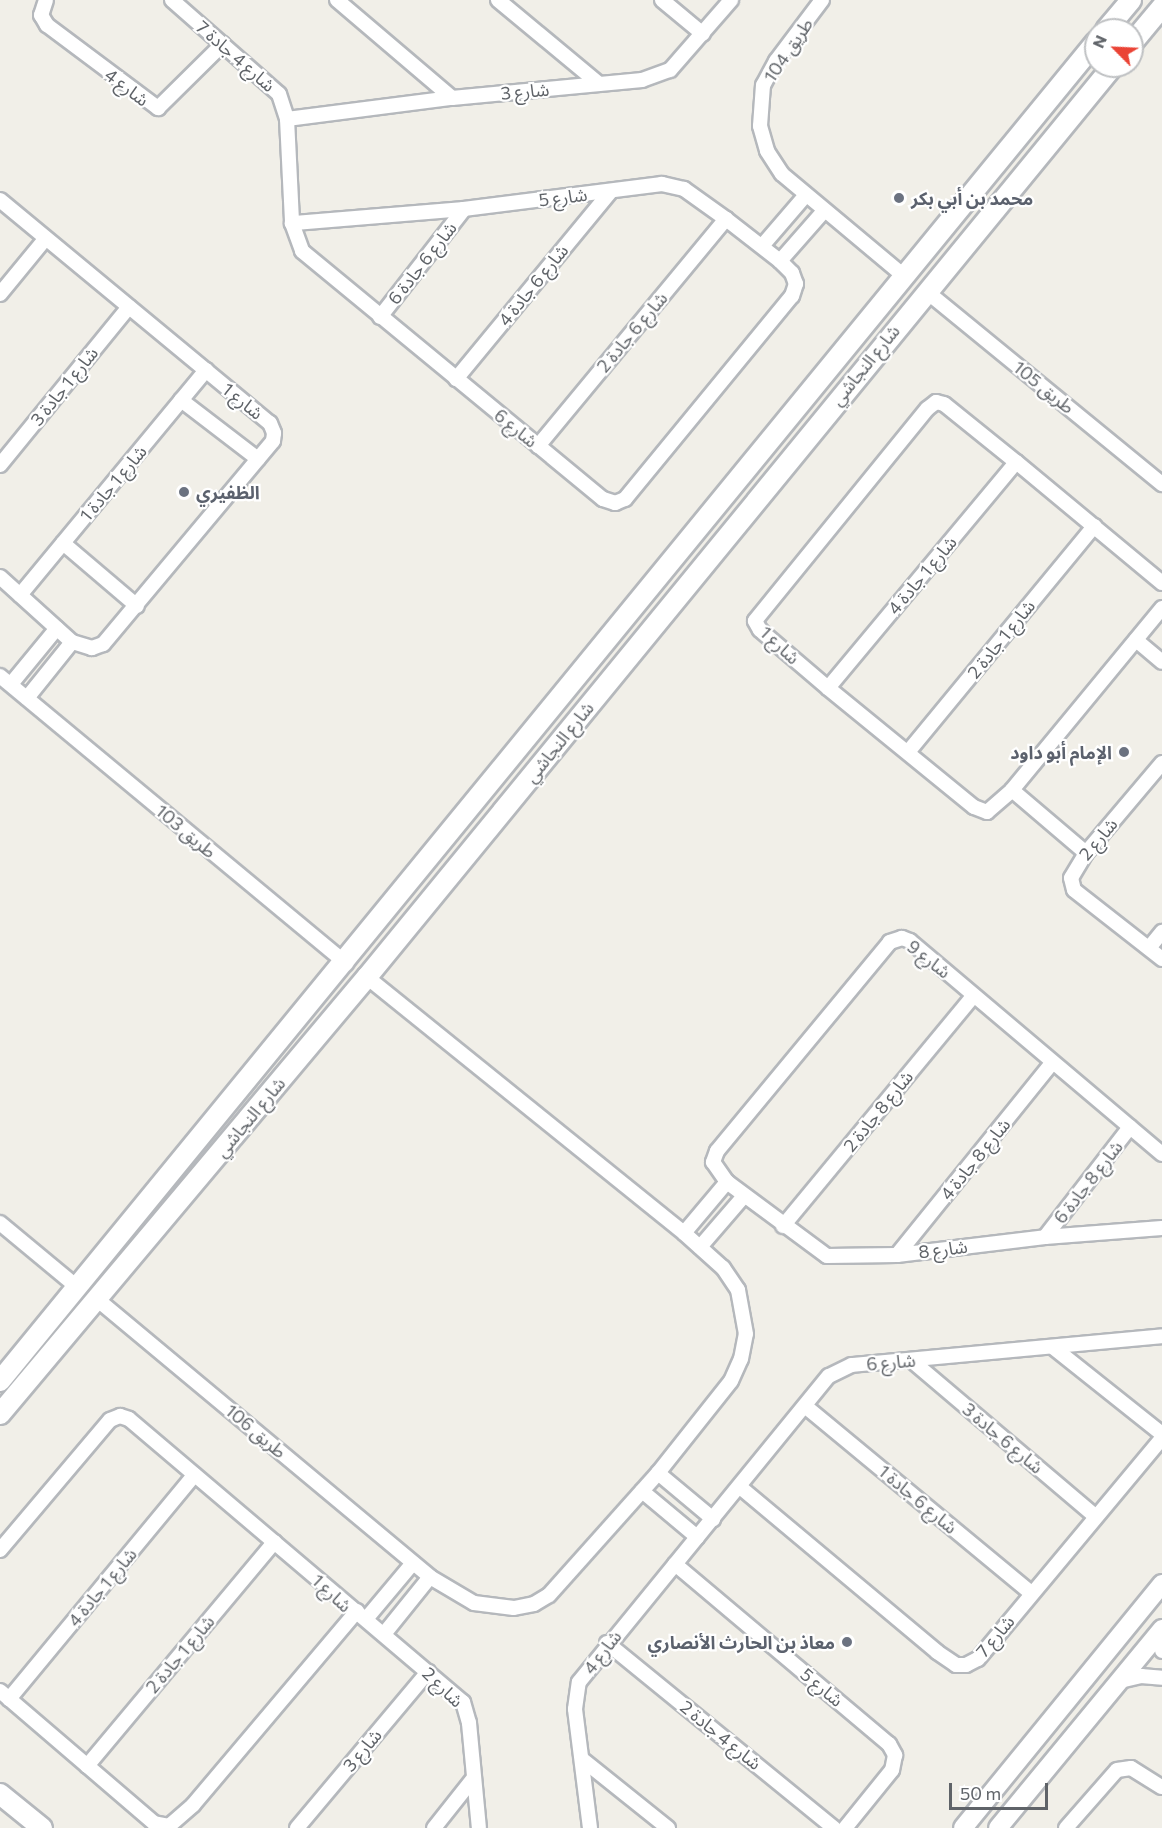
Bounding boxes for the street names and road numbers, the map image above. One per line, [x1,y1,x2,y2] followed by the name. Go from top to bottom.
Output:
[759,14,817,86] street label: طريق 104
[192,16,280,96] street label: شارع 4 جادة 7
[101,64,153,110] street label: شارع 4
[500,78,550,104] street label: شارع 3
[537,183,589,211] street label: شارع 5
[383,217,461,309] street label: شارع 6 جادة 6
[493,240,573,330] street label: شارع 6 جادة 4
[592,288,672,376] street label: شارع 6 جادة 2
[826,320,904,410] street label: شارع النجاشي
[26,342,102,430] street label: شارع 1 جادة 3
[1009,356,1079,418] street label: طريق 105
[218,378,268,424] street label: شارع 1
[490,404,542,452] street label: شارع 6
[75,441,151,525] street label: شارع 1 جادة 1
[883,531,961,619] street label: شارع 1 جادة 4
[963,595,1039,683] street label: شارع 1 جادة 2
[756,621,804,669] street label: شارع 1
[520,697,598,787] street label: شارع النجاشي
[152,800,220,862] street label: طريق 103
[1074,813,1122,865] street label: شارع 2
[903,935,955,983] street label: شارع 9
[839,1066,917,1156] street label: شارع 8 جادة 2
[210,1073,290,1161] street label: شارع النجاشي
[935,1114,1015,1204] street label: شارع 8 جادة 4
[1049,1136,1127,1228] street label: شارع 8 جادة 6
[917,1235,969,1263] street label: شارع 8
[865,1349,917,1375] street label: شارع 6
[958,1398,1048,1478] street label: شارع 6 جادة 3
[221,1399,291,1463] street label: طريق 106
[874,1460,962,1538] street label: شارع 6 جادة 1
[63,1543,141,1631] street label: شارع 1 جادة 4
[308,1569,356,1617] street label: شارع 1
[141,1611,219,1697] street label: شارع 1 جادة 2
[971,1611,1019,1661] street label: شارع 7
[578,1626,626,1678] street label: شارع 4
[418,1662,468,1712] street label: شارع 2
[796,1663,848,1711] street label: شارع 5
[676,1696,766,1774] street label: شارع 4 جادة 2
[338,1724,386,1776] street label: شارع 3

